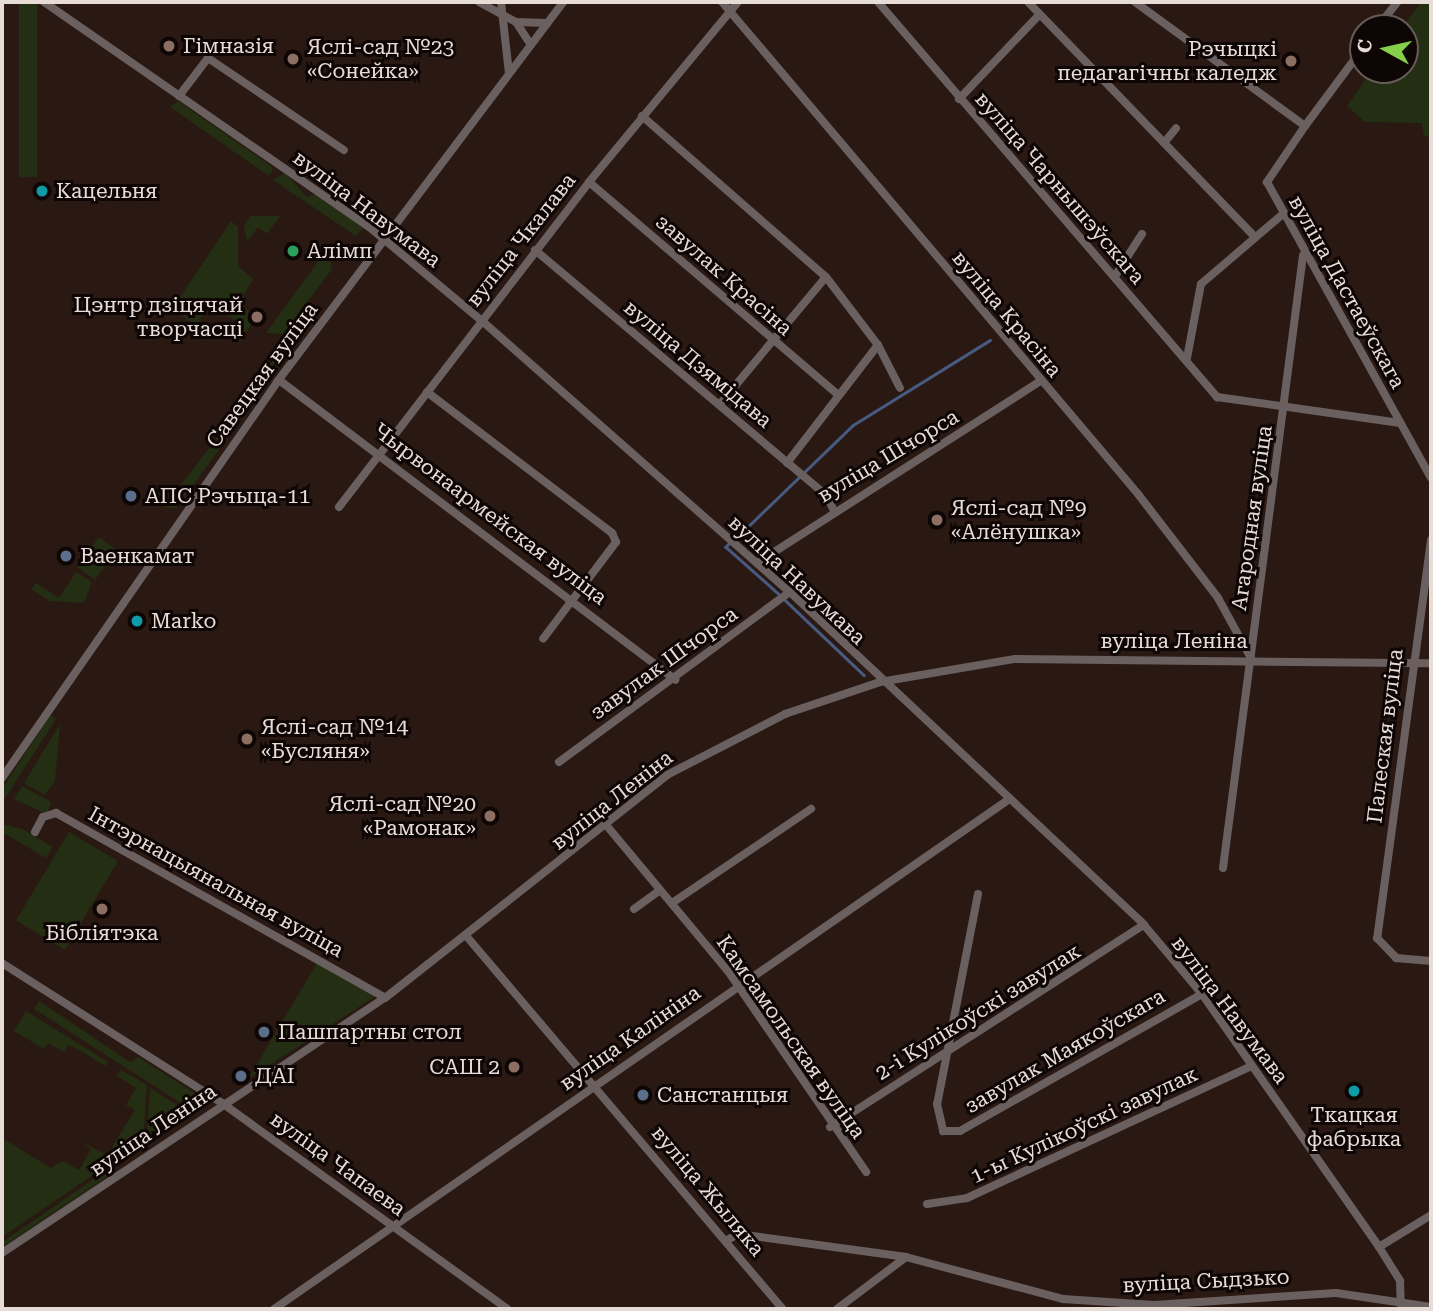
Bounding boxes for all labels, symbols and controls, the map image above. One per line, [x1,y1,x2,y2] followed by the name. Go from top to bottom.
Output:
[1349,14,1419,84] north arrow
[183,33,274,59] place label: Гімназія
[307,34,454,84] place label: Яслі-сад №23 «Сонейка»
[1057,36,1277,86] place label: Рэчыцкі педагагічны каледж
[161,38,177,54] marker: Гімназія
[1352,38,1377,54] text: С
[285,51,301,67] marker: Яслі-сад №23 «Сонейка»
[1283,53,1299,69] marker: Рэчыцкі педагагічны каледж
[970,87,1150,289] street label: вуліца Чарнышэўскага
[288,145,446,273] street label: вуліца Навумава
[461,168,581,312] street label: вуліца Чкалава
[56,178,157,204] place label: Кацельня
[34,183,50,199] marker: Кацельня
[1283,191,1411,393] street label: вуліца Дастаеўскага
[651,209,797,341] street label: завулак Красіна
[307,238,373,264] place label: Алімп
[285,243,301,259] marker: Алімп
[947,246,1067,382] street label: вуліца Красіна
[74,292,243,342] place label: Цэнтр дзіцячай творчасці
[619,295,777,433] street label: вуліца Дзямідава
[201,297,323,453] street label: Савецкая вуліца
[249,309,265,325] marker: Цэнтр дзіцячай творчасці
[813,404,963,508] street label: вуліца Шчорса
[368,418,612,610] street label: Чырвонаармейская вуліца
[1227,424,1277,612] street label: Агародная вуліца
[145,483,310,509] place label: АПС Рэчыца-11
[123,488,139,504] marker: АПС Рэчыца-11
[951,495,1087,545] place label: Яслі-сад №9 «Алёнушка»
[723,510,871,650] street label: вуліца Навумава
[929,512,945,528] marker: Яслі-сад №9 «Алёнушка»
[80,543,194,569] place label: Ваенкамат
[58,548,74,564] marker: Ваенкамат
[586,601,742,725] street label: завулак Шчорса
[151,608,216,634] place label: Marko
[129,613,145,629] marker: Marko
[1100,628,1248,654] street label: вуліца Леніна
[1362,647,1408,825] street label: Палеская вуліца
[261,714,408,764] place label: Яслі-сад №14 «Бусляня»
[239,731,255,747] marker: Яслі-сад №14 «Бусляня»
[546,745,678,855] street label: вуліца Леніна
[329,791,476,841] place label: Яслі-сад №20 «Рамонак»
[84,801,348,963] street label: Інтэрнацыянальная вуліца
[482,808,498,824] marker: Яслі-сад №20 «Рамонак»
[94,901,110,917] marker: Бібліятэка
[46,920,158,946] place label: Бібліятэка
[711,930,871,1144] street label: Камсамольская вуліца
[1166,931,1294,1089] street label: вуліца Навумава
[871,938,1085,1086] street label: 2-і Кулікоўскі завулак
[555,980,705,1096] street label: вуліца Калініна
[960,983,1170,1119] street label: завулак Маякоўскага
[278,1019,462,1045] place label: Пашпартны стол
[256,1024,272,1040] marker: Пашпартны стол
[429,1054,500,1080] place label: САШ 2
[506,1059,522,1075] marker: САШ 2
[966,1061,1202,1189] street label: 1-ы Кулікоўскі завулак
[255,1063,295,1089] place label: ДАІ
[233,1068,249,1084] marker: ДАІ
[85,1078,221,1182] street label: вуліца Леніна
[657,1082,788,1108] place label: Санстанцыя
[1346,1083,1362,1099] marker: Ткацкая фабрыка
[635,1087,651,1103] marker: Санстанцыя
[1307,1102,1401,1152] place label: Ткацкая фабрыка
[266,1107,410,1221] street label: вуліца Чапаева
[646,1121,770,1261] street label: вуліца Жыляка
[1122,1264,1290,1298] street label: вуліца Сыдзько

